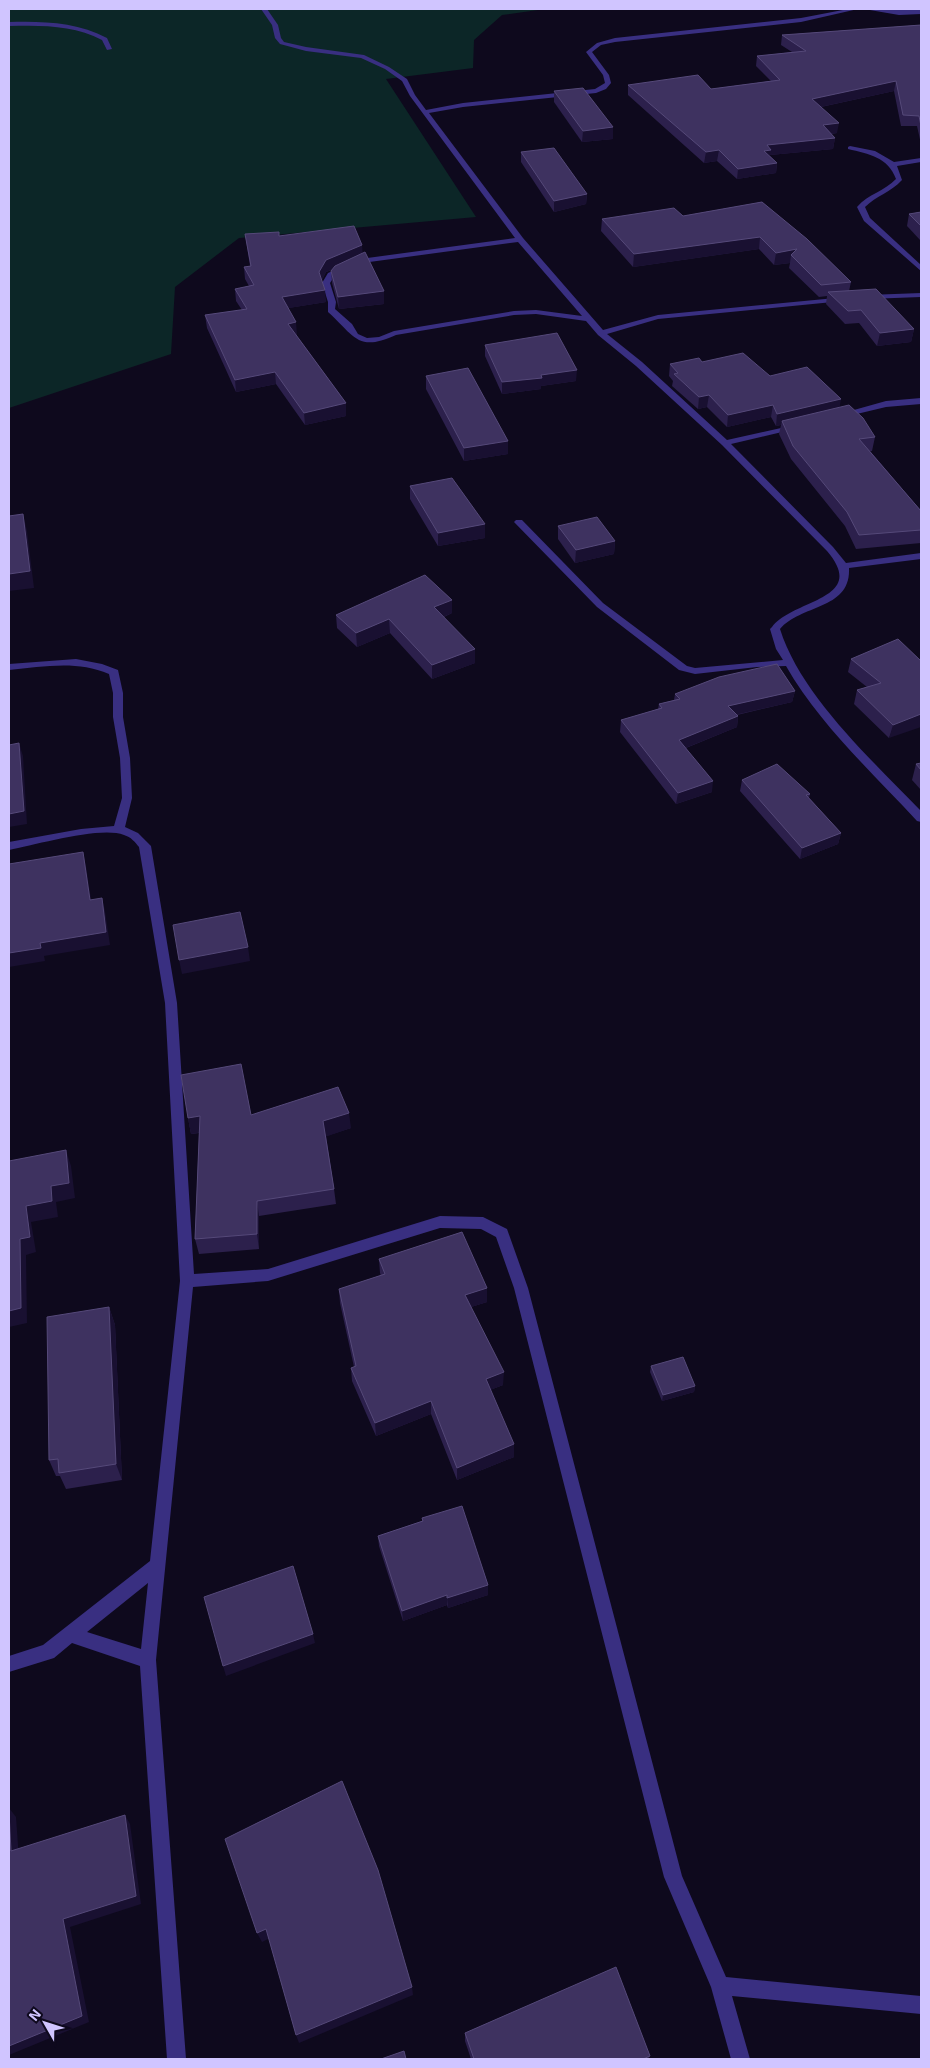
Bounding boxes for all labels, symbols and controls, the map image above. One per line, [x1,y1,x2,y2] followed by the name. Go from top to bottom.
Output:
[20,1998,70,2048] north arrow
[25,2005,44,2024] text: N

